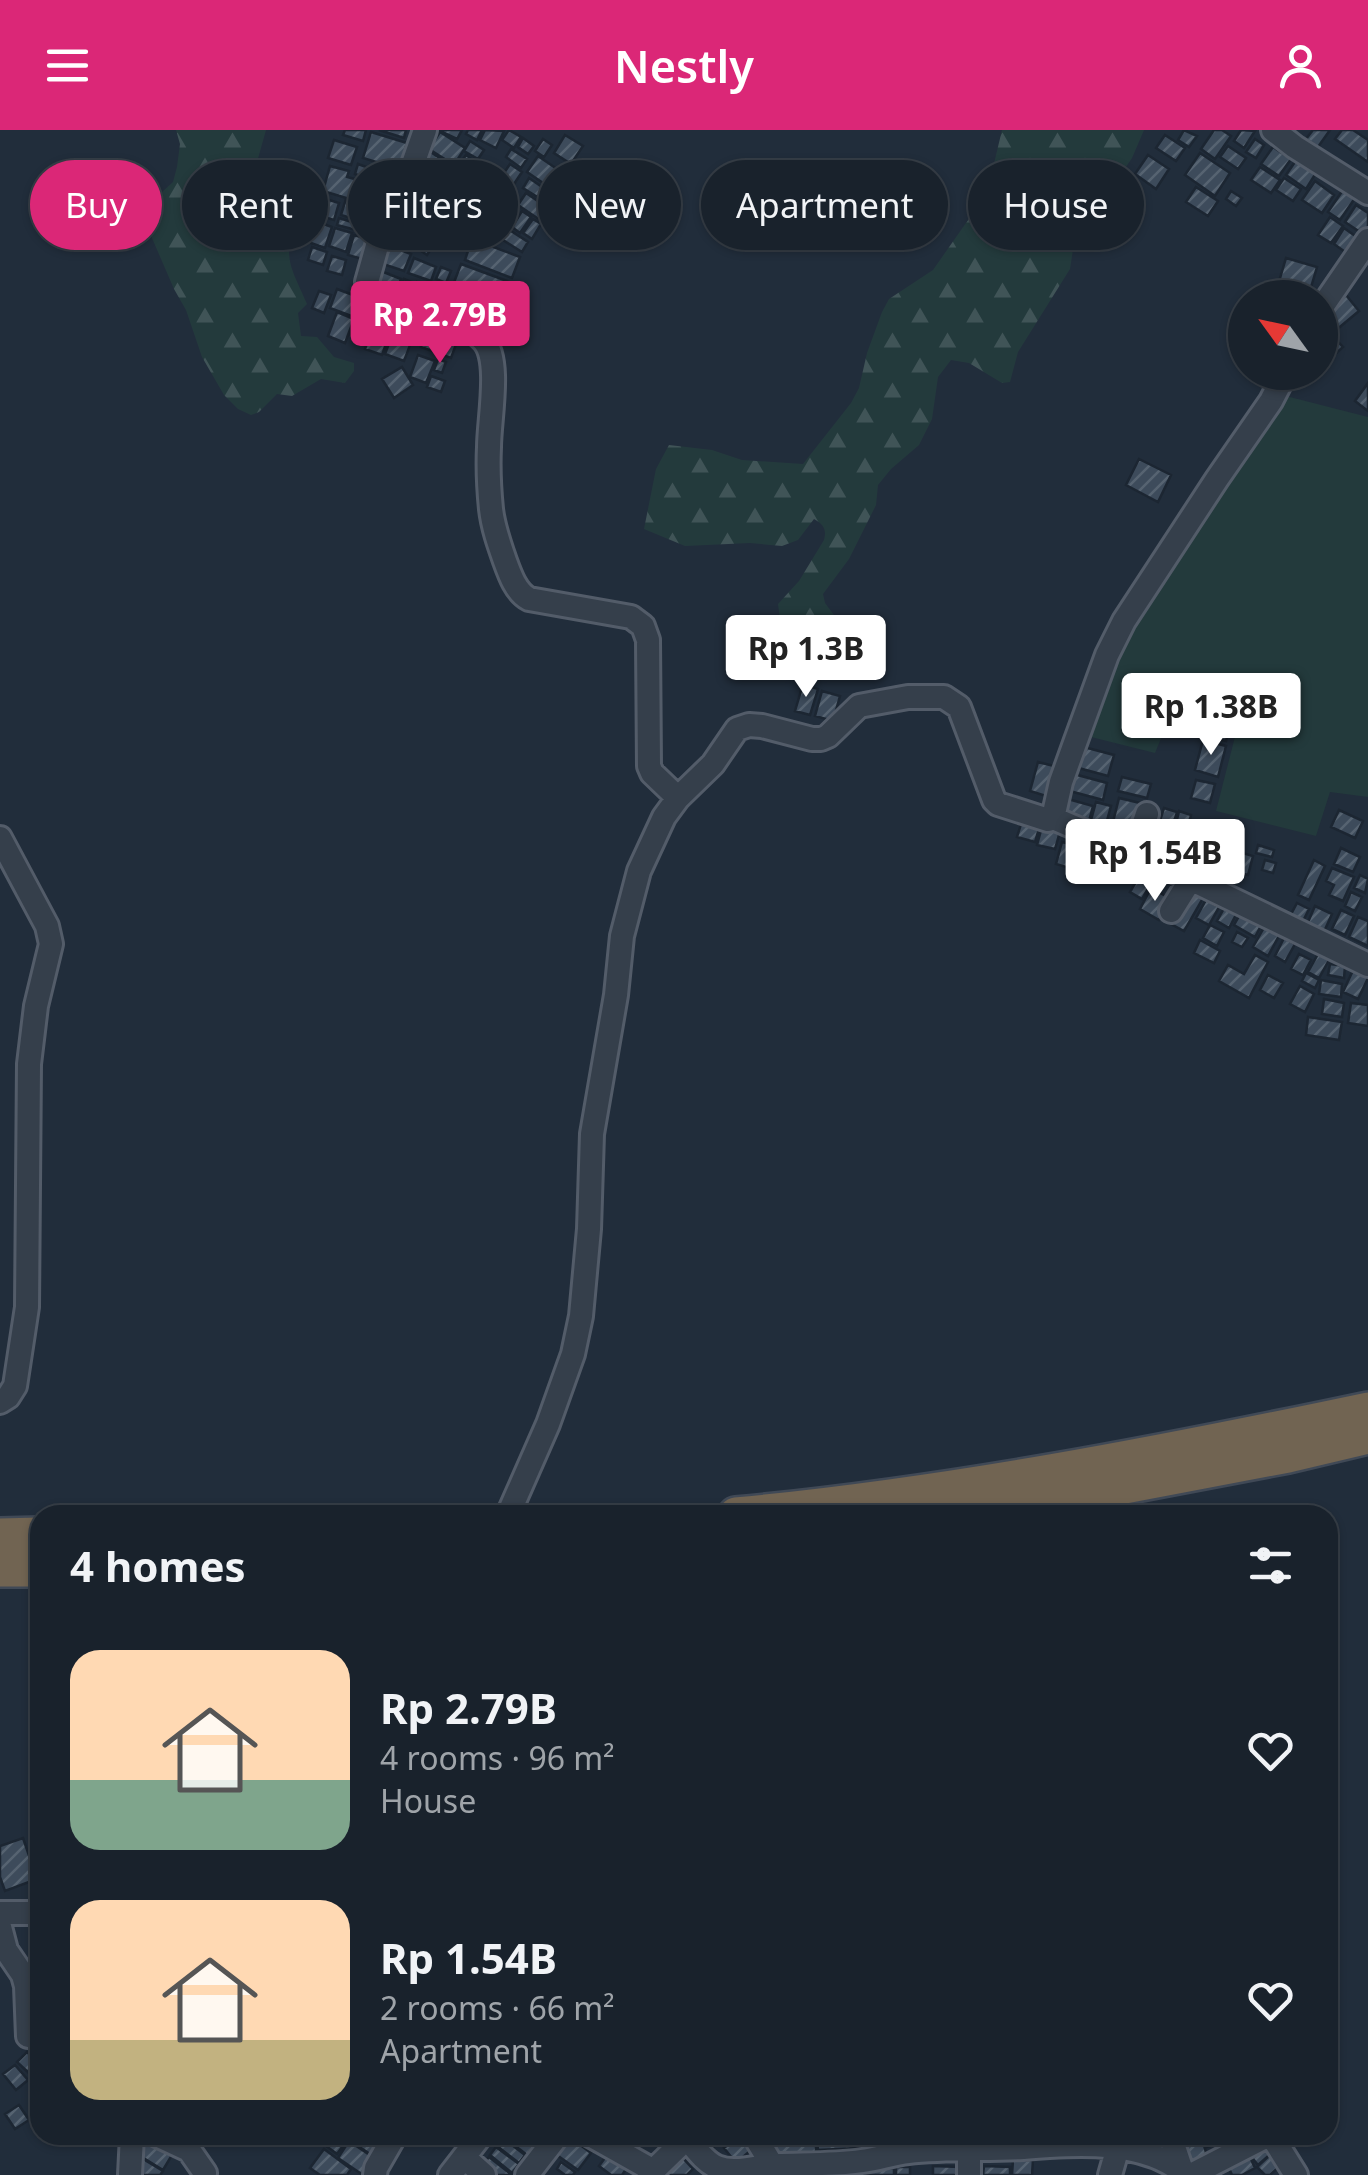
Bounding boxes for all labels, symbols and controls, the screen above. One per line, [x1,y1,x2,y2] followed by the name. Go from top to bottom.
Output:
[614,35,754,96] text: Nestly
[40,38,95,93] icon: menu
[1273,38,1328,93] icon: person
[30,160,162,250] chip: Buy
[182,160,328,250] chip: Rent
[348,160,518,250] chip: Filters
[538,160,681,250] chip: New
[701,160,948,250] chip: Apartment
[968,160,1144,250] chip: House
[1228,280,1338,390] north arrow
[1228,280,1338,390] map controls
[337,281,543,366] pin: Rp 2.79B
[373,292,507,335] text: Rp 2.79B
[714,615,898,700] pin: Rp 1.3B
[748,626,864,669] text: Rp 1.3B
[1108,673,1314,758] pin: Rp 1.38B
[1144,684,1278,727] text: Rp 1.38B
[1052,819,1258,904] pin: Rp 1.54B
[1088,830,1222,873] text: Rp 1.54B
[70,1537,246,1594] text: 4 homes
[1243,1538,1298,1593] icon: filters
[380,1679,557,1736] text: Rp 2.79B
[150,1690,270,1810] icon: home
[1243,1723,1298,1778] icon: heart
[380,1736,614,1779] text: 4 rooms · 96 m²
[380,1779,476,1822] text: House
[380,1929,557,1986] text: Rp 1.54B
[150,1940,270,2060] icon: home
[1243,1973,1298,2028] icon: heart
[380,1986,614,2029] text: 2 rooms · 66 m²
[380,2029,542,2072] text: Apartment

